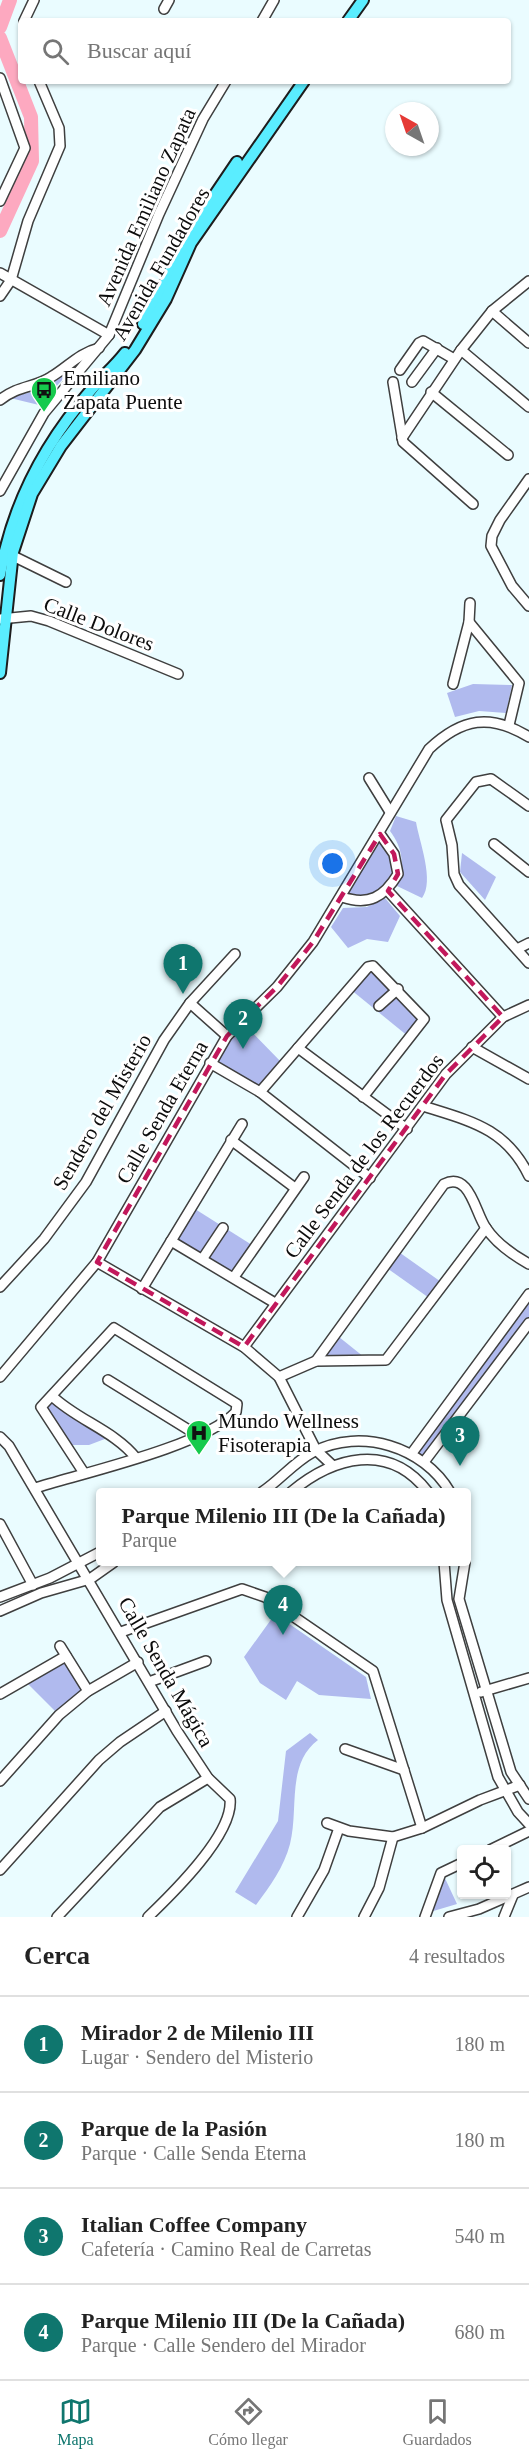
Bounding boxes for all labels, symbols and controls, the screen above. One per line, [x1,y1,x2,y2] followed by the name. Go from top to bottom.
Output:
[18,18,511,84] search box
[39,35,72,68] icon: search
[87,38,191,63] text: Buscar aquí
[385,102,439,156] north arrow
[91,104,201,310] street label: Avenida Emiliano Zapata
[107,183,215,345] street label: Avenida Fundadores
[63,366,183,414] place label: Emiliano Zapata Puente
[29,375,59,413] bus stop icon: Emiliano Zapata Puente
[41,592,157,656] street label: Calle Dolores
[318,849,347,878] your location
[164,944,202,994] pin: 1
[224,1000,262,1049] pin: 2
[48,1030,156,1194] street label: Sendero del Misterio
[111,1036,213,1188] street label: Calle Senda Eterna
[279,1049,449,1263] street label: Calle Senda de los Recuerdos
[218,1409,359,1457] place label: Mundo Wellness Fisoterapia
[440,1416,480,1466] pin: 3
[184,1418,214,1456] hospital icon: Mundo Wellness Fisoterapia
[96,1488,471,1566] popup
[121,1503,446,1528] text: Parque Milenio III (De la Cañada)
[121,1529,177,1551] text: Parque
[264,1586,302,1635] pin: 4
[113,1593,219,1752] street label: Calle Senda Mágica
[457,1845,511,1899] map controls
[457,1845,511,1899] button: locate
[24,1941,90,1970] text: Cerca
[409,1945,505,1967] text: 4 resultados
[81,2020,314,2045] text: Mirador 2 de Milenio III
[39,2033,49,2055] text: 1
[454,2033,505,2055] text: 180 m
[81,2046,313,2068] text: Lugar · Sendero del Misterio
[81,2116,267,2141] text: Parque de la Pasión
[39,2129,49,2151] text: 2
[454,2129,505,2151] text: 180 m
[81,2142,306,2164] text: Parque · Calle Senda Eterna
[81,2212,307,2237] text: Italian Coffee Company
[39,2225,49,2247] text: 3
[454,2225,505,2247] text: 540 m
[81,2238,371,2260] text: Cafetería · Camino Real de Carretas
[81,2308,405,2333] text: Parque Milenio III (De la Cañada)
[39,2321,49,2343] text: 4
[454,2321,505,2343] text: 680 m
[81,2334,366,2356] text: Parque · Calle Sendero del Mirador
[57,2395,94,2449] tab: Mapa
[208,2395,288,2449] tab: Cómo llegar
[402,2395,472,2449] tab: Guardados

